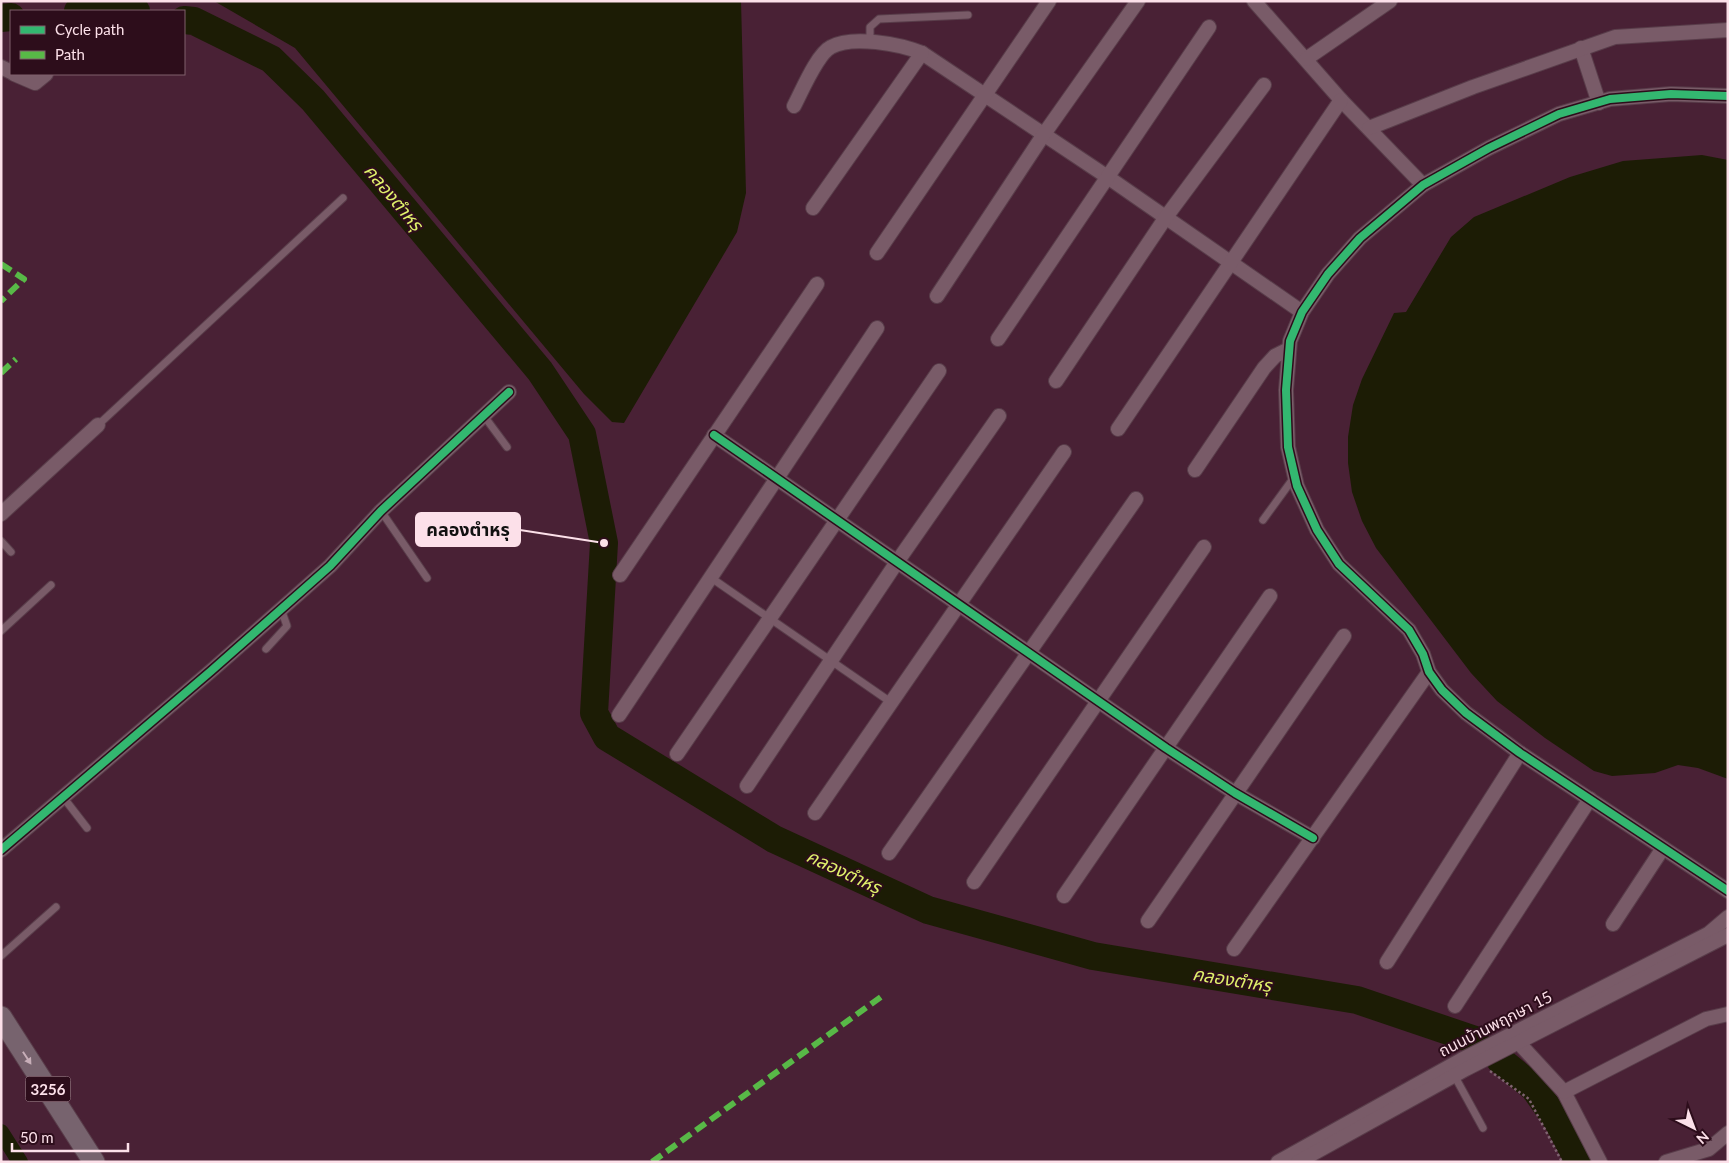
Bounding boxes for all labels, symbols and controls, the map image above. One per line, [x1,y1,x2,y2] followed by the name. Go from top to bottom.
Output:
[10,10,185,75] legend
[55,20,124,38] text: Cycle path
[55,45,85,63] text: Path
[359,160,429,236] water label: คลองตำหรุ
[416,513,520,546] callout: คลองตำหรุ
[426,518,510,541] text: คลองตำหรุ
[803,844,886,899] water label: คลองตำหรุ
[1191,962,1274,997] water label: คลองตำหรุ
[1435,986,1555,1060] street label: ถนนบ้านพฤกษา 15
[23,1051,32,1064] one-way arrow
[26,1076,70,1102] road number: 3256
[1669,1103,1719,1153] north arrow
[12,1120,129,1152] scale bar
[20,1128,54,1146] text: 50 m
[1693,1128,1713,1148] text: N

